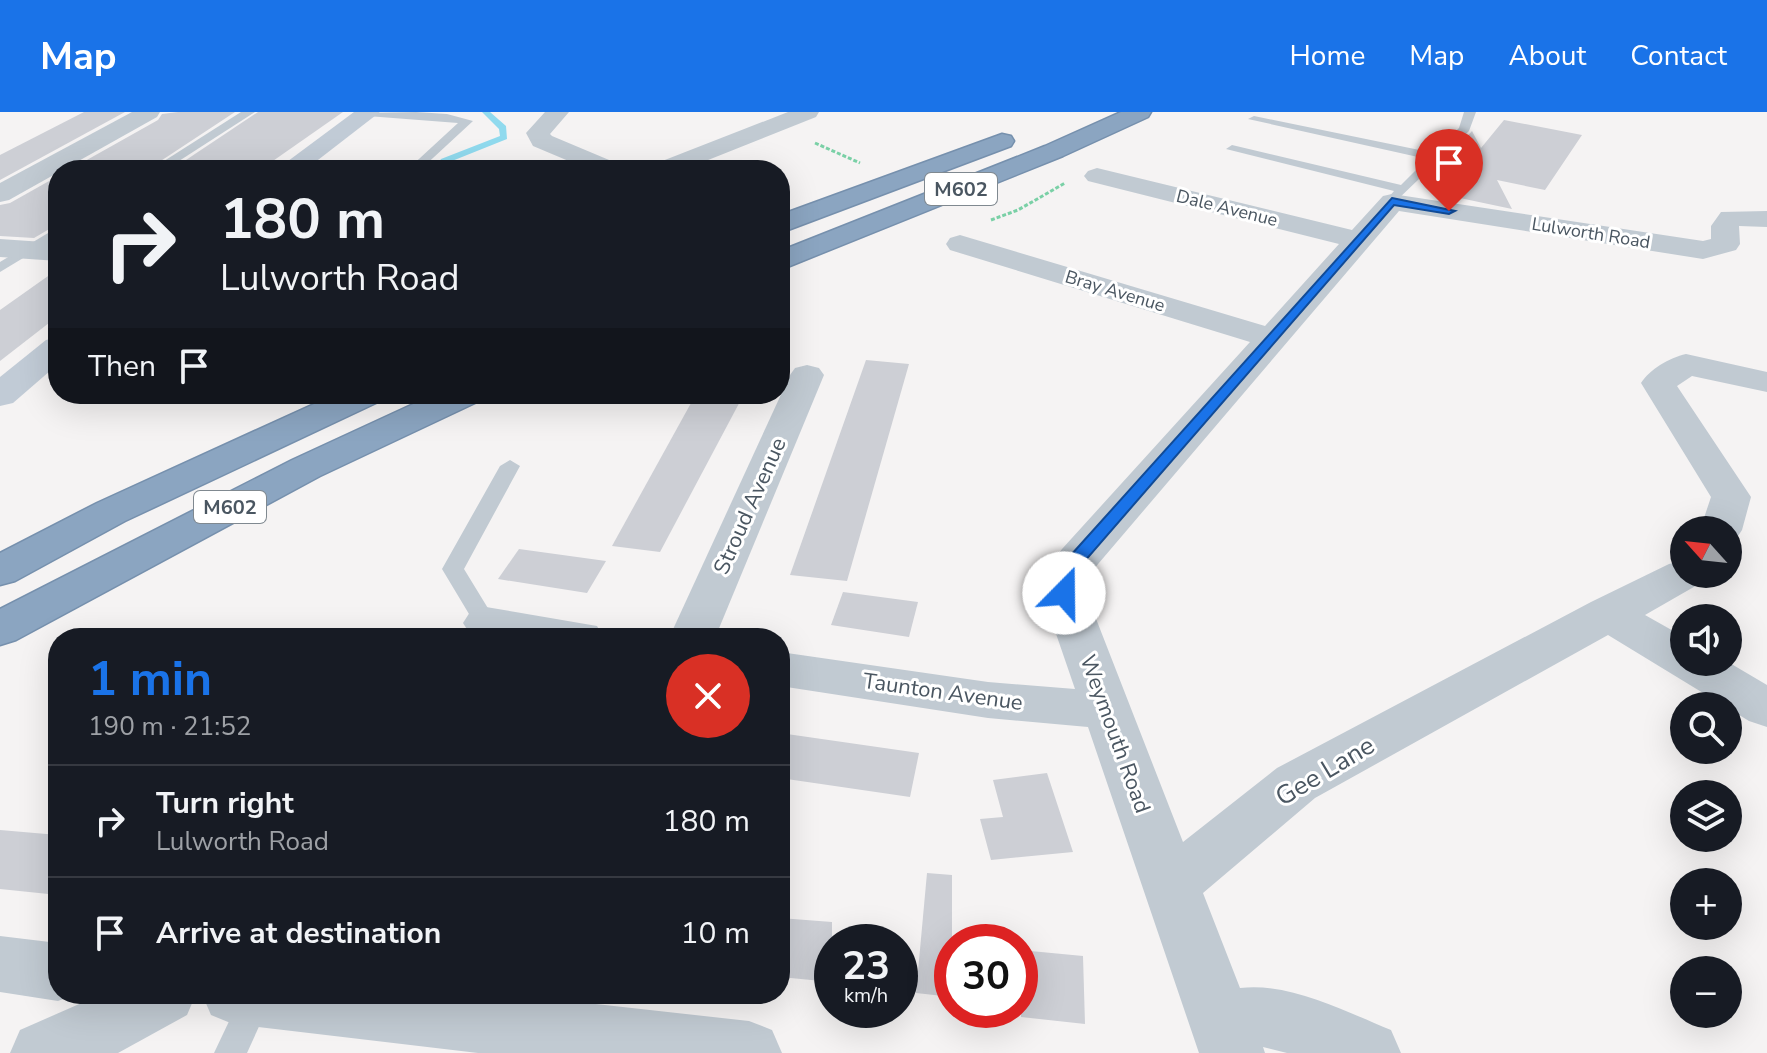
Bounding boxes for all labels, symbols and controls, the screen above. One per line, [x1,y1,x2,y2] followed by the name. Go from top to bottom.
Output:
[40,31,117,82] text: Map
[1290,37,1365,75] text: Home
[1409,37,1464,75] text: Map
[1508,37,1586,75] text: About
[1630,37,1727,75] text: Contact
[1415,129,1483,211] pin
[1427,141,1471,185] icon: arrive
[925,173,997,205] road number: M602
[220,181,385,258] text: 180 m
[1174,184,1280,232] street label: Dale Avenue
[88,192,192,296] icon: right
[1530,212,1652,254] street label: Lulworth Road
[220,254,460,303] text: Lulworth Road
[1062,264,1168,318] street label: Bray Avenue
[172,344,216,388] icon: arrive
[88,346,156,387] text: Then
[706,433,794,579] street label: Stroud Avenue
[194,491,266,523] road number: M602
[1670,516,1742,588] north arrow
[1670,516,1742,1028] map controls
[1022,551,1106,635] position arrow
[1670,604,1742,676] button: sound
[88,646,212,712] text: 1 min
[1072,651,1158,817] street label: Weymouth Road
[666,654,750,738] button: close
[861,666,1025,718] street label: Taunton Avenue
[1670,692,1742,764] button: search
[88,709,251,744] text: 190 m · 21:52
[1269,728,1381,814] street label: Gee Lane
[1670,780,1742,852] button: layers
[156,783,294,824] text: Turn right
[88,799,132,843] icon: right
[663,801,750,842] text: 180 m
[156,824,329,859] text: Lulworth Road
[1670,868,1742,940] button: +
[88,911,132,955] icon: arrive
[156,913,441,954] text: Arrive at destination
[681,913,750,954] text: 10 m
[934,924,1038,1028] speed limit sign: 30
[842,939,890,993] text: 23
[1670,956,1742,1028] button: −
[844,982,888,1009] text: km/h

